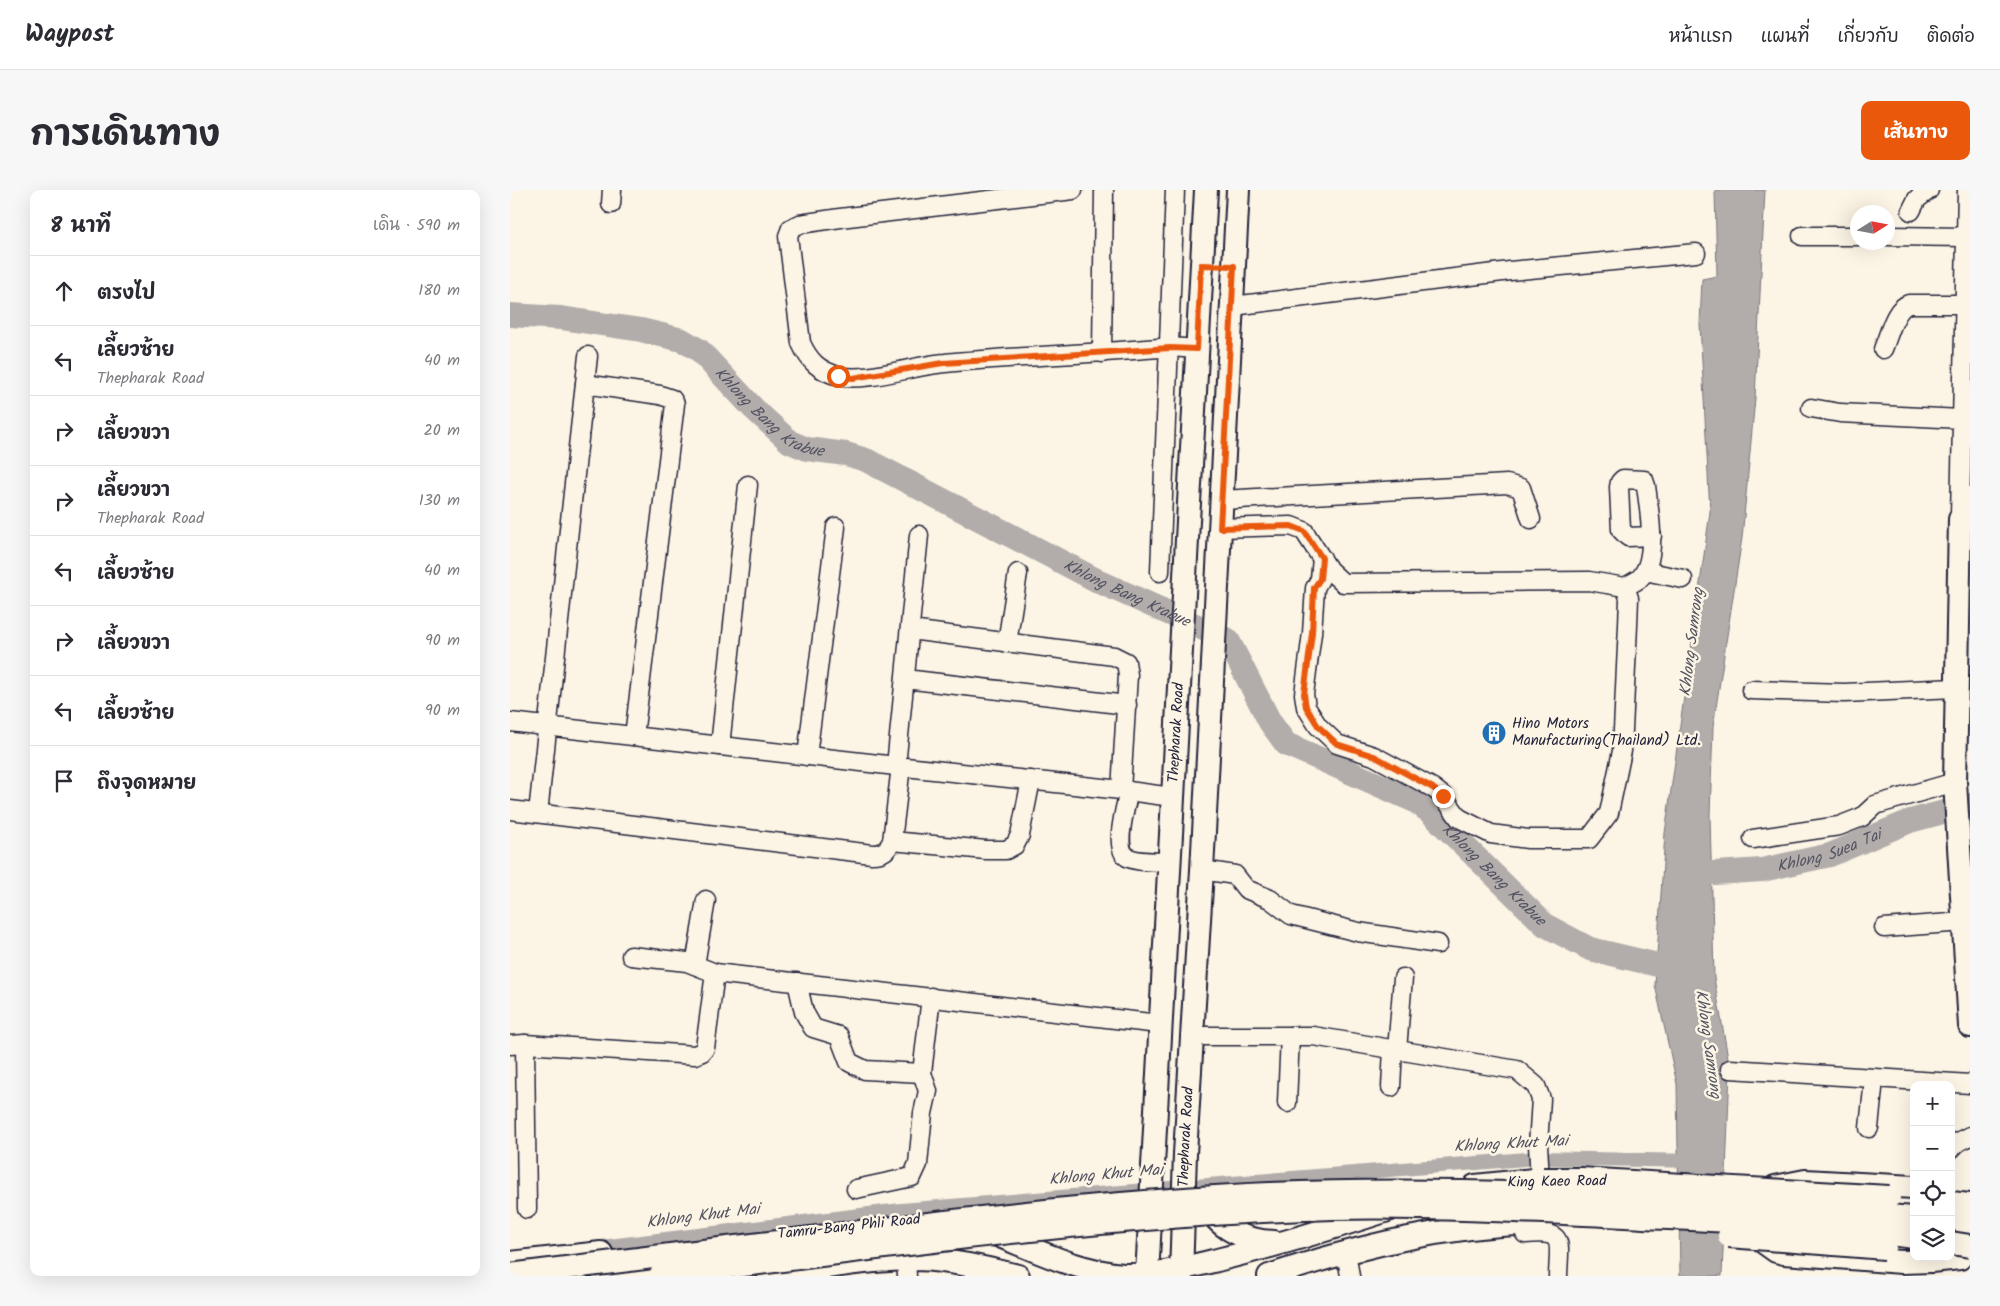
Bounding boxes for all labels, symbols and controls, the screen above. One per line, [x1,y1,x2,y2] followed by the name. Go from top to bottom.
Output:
[25,15,114,54] text: Waypost
[1669,23,1733,52] text: หน้าแรก
[1761,23,1809,52] text: แผนที่
[1837,23,1899,52] text: เกี่ยวกับ
[1927,23,1975,52] text: ติดต่อ
[1861,101,1970,160] button: เส้นทาง
[30,108,220,164] text: การเดินทาง
[1850,205,1895,250] north arrow
[50,210,111,243] text: 8 นาที
[373,213,460,238] text: เดิน · 590 m
[50,277,78,305] icon: ahead
[418,278,460,303] text: 180 m
[97,279,155,309] text: ตรงไป
[97,336,174,366] text: เลี้ยวซ้าย
[50,347,78,375] icon: left
[424,348,460,373] text: 40 m
[708,361,827,464] water label: Khlong Bang Krabue
[827,365,850,388] route start
[97,366,204,391] text: Thepharak Road
[50,417,78,445] icon: right
[424,418,460,443] text: 20 m
[97,419,170,449] text: เลี้ยวขวา
[97,476,170,506] text: เลี้ยวขวา
[50,487,78,515] icon: right
[419,488,460,513] text: 130 m
[97,506,204,531] text: Thepharak Road
[1059,553,1196,635] water label: Khlong Bang Krabue
[50,557,78,585] icon: left
[424,558,460,583] text: 40 m
[97,559,174,589] text: เลี้ยวซ้าย
[1673,585,1711,698] water label: Khlong Samrong
[50,627,78,655] icon: right
[425,628,460,653] text: 90 m
[97,629,170,659] text: เลี้ยวขวา
[1162,682,1191,784] street label: Thepharak Road
[50,697,78,725] icon: left
[425,698,460,723] text: 90 m
[97,699,174,729] text: เลี้ยวซ้าย
[1512,712,1701,753] place label: Hino Motors Manufacturing(Thailand) Ltd.
[1481,720,1507,746] building icon: Hino Motors Manufacturing(Thailand) Ltd.
[50,767,78,795] icon: arrive
[97,769,196,799] text: ถึงจุดหมาย
[1432,785,1455,808] route end
[1436,818,1553,933] water label: Khlong Bang Krabue
[1774,821,1888,879] water label: Khlong Suea Tai
[1688,988,1728,1101] water label: Khlong Samrong
[1910,1081,1955,1261] map controls
[1910,1081,1955,1126] button: +
[1172,1086,1201,1188] street label: Thepharak Road
[1910,1126,1955,1171] button: −
[1453,1128,1572,1159] water label: Khlong Khut Mai
[1048,1157,1167,1192] water label: Khlong Khut Mai
[1507,1169,1607,1195] street label: King Kaeo Road
[1910,1171,1955,1216] button: locate
[645,1196,764,1235] water label: Khlong Khut Mai
[776,1208,922,1246] street label: Tamru-Bang Phli Road
[1910,1216,1955,1261] button: layers

